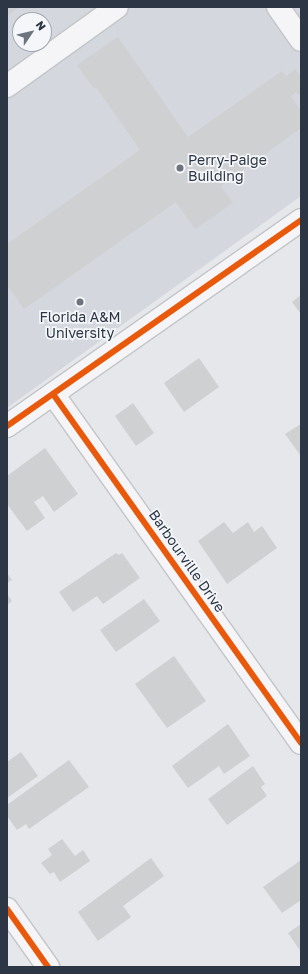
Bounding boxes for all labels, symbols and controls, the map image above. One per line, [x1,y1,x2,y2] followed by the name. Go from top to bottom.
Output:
[12,12,52,52] north arrow
[34,18,49,33] text: N
[188,152,267,184] place label: Perry-Paige Building
[175,163,185,173] marker: Perry-Paige Building
[75,297,85,307] marker: Florida A&M University
[39,309,121,342] place label: Florida A&M University
[145,507,229,615] street label: Barbourville Drive

